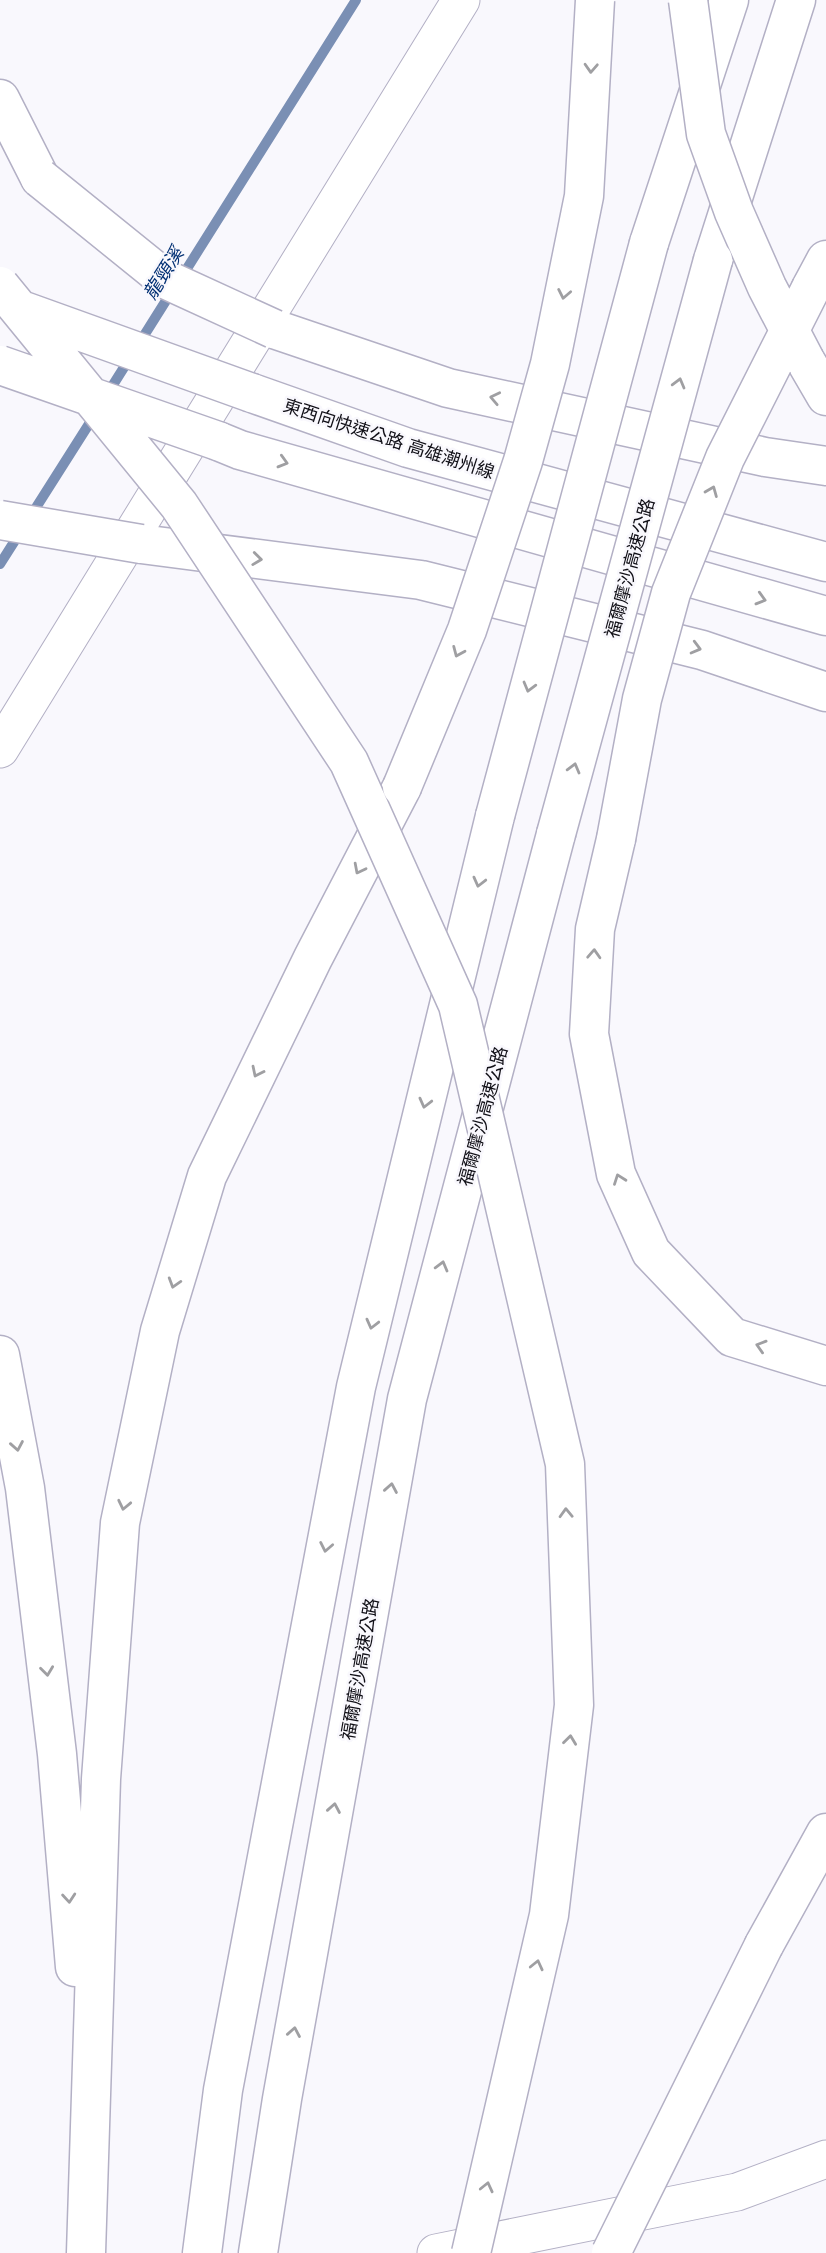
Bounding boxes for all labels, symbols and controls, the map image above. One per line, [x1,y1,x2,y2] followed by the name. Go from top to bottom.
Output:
[584,63,599,74] one-way arrow
[137,239,191,304] water label: 龍頸溪
[558,287,573,299] one-way arrow
[671,378,685,390] one-way arrow
[280,392,498,484] street label: 東西向快速公路 高雄潮州線
[489,392,501,407] one-way arrow
[277,454,289,469] one-way arrow
[703,485,717,497] one-way arrow
[599,495,659,641] street label: 福爾摩沙高速公路
[252,551,263,566] one-way arrow
[755,590,767,605] one-way arrow
[690,640,702,655] one-way arrow
[452,645,466,657] one-way arrow
[523,681,538,693] one-way arrow
[566,763,580,775] one-way arrow
[354,862,368,874] one-way arrow
[473,876,487,888] one-way arrow
[586,949,601,960] one-way arrow
[452,1043,512,1189] street label: 福爾摩沙高速公路
[252,1065,266,1077] one-way arrow
[419,1097,433,1109] one-way arrow
[613,1173,627,1185] one-way arrow
[434,1260,448,1272] one-way arrow
[168,1277,183,1289] one-way arrow
[365,1318,380,1330] one-way arrow
[755,1339,767,1354] one-way arrow
[9,1440,24,1452] one-way arrow
[383,1482,398,1494] one-way arrow
[117,1499,132,1511] one-way arrow
[559,1507,574,1518] one-way arrow
[319,1541,334,1553] one-way arrow
[335,1596,383,1742] street label: 福爾摩沙高速公路
[40,1665,55,1677] one-way arrow
[562,1734,577,1746] one-way arrow
[326,1802,341,1814] one-way arrow
[61,1892,76,1903] one-way arrow
[529,1959,544,1971] one-way arrow
[286,2026,301,2038] one-way arrow
[479,2181,493,2193] one-way arrow

